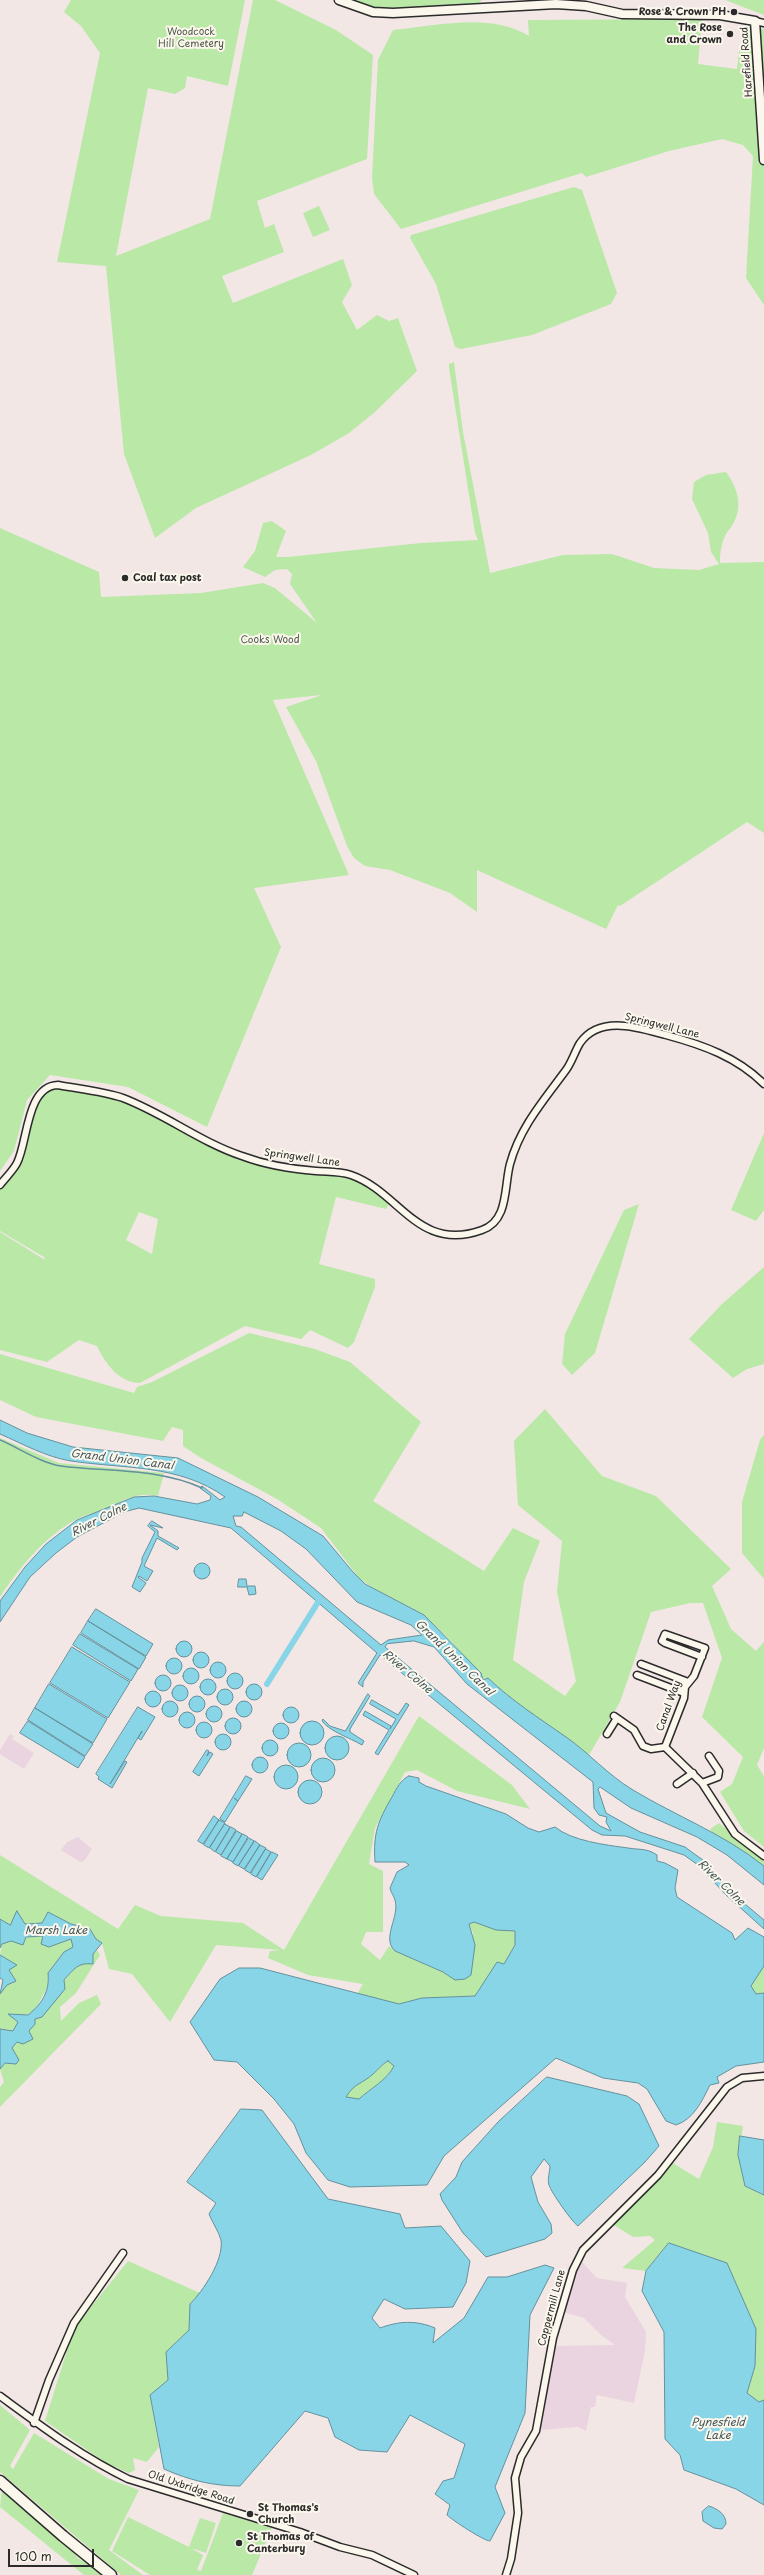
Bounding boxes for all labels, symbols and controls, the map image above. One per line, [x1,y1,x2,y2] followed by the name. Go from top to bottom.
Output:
[639,6,726,18] place label: Rose & Crown PH
[729,7,739,17] marker: Rose & Crown PH
[667,22,722,46] place label: The Rose and Crown
[158,26,224,50] park label: Woodcock Hill Cemetery
[739,26,755,98] street label: Harefield Road
[725,29,735,39] marker: The Rose and Crown
[133,572,201,584] place label: Coal tax post
[120,573,130,583] marker: Coal tax post
[240,634,300,646] park label: Cooks Wood
[623,1011,701,1041] street label: Springwell Lane
[263,1147,341,1169] street label: Springwell Lane
[70,1447,174,1473] water label: Grand Union Canal
[69,1500,129,1540] water label: River Colne
[412,1617,496,1699] water label: Grand Union Canal
[380,1648,434,1696] water label: River Colne
[654,1679,684,1733] street label: Canal Way
[695,1857,747,1909] water label: River Colne
[25,1924,87,1938] water label: Marsh Lake
[536,2268,568,2348] street label: Coppermill Lane
[691,2416,745,2442] water label: Pynesfield Lake
[146,2468,236,2508] street label: Old Uxbridge Road
[258,2502,319,2526] place label: St Thomas's Church
[245,2509,255,2519] marker: St Thomas's Church
[247,2531,314,2554] place label: St Thomas of Canterbury
[234,2538,244,2548] marker: St Thomas of Canterbury
[10,2541,96,2567] scale bar
[15,2547,52,2565] text: 100 m

